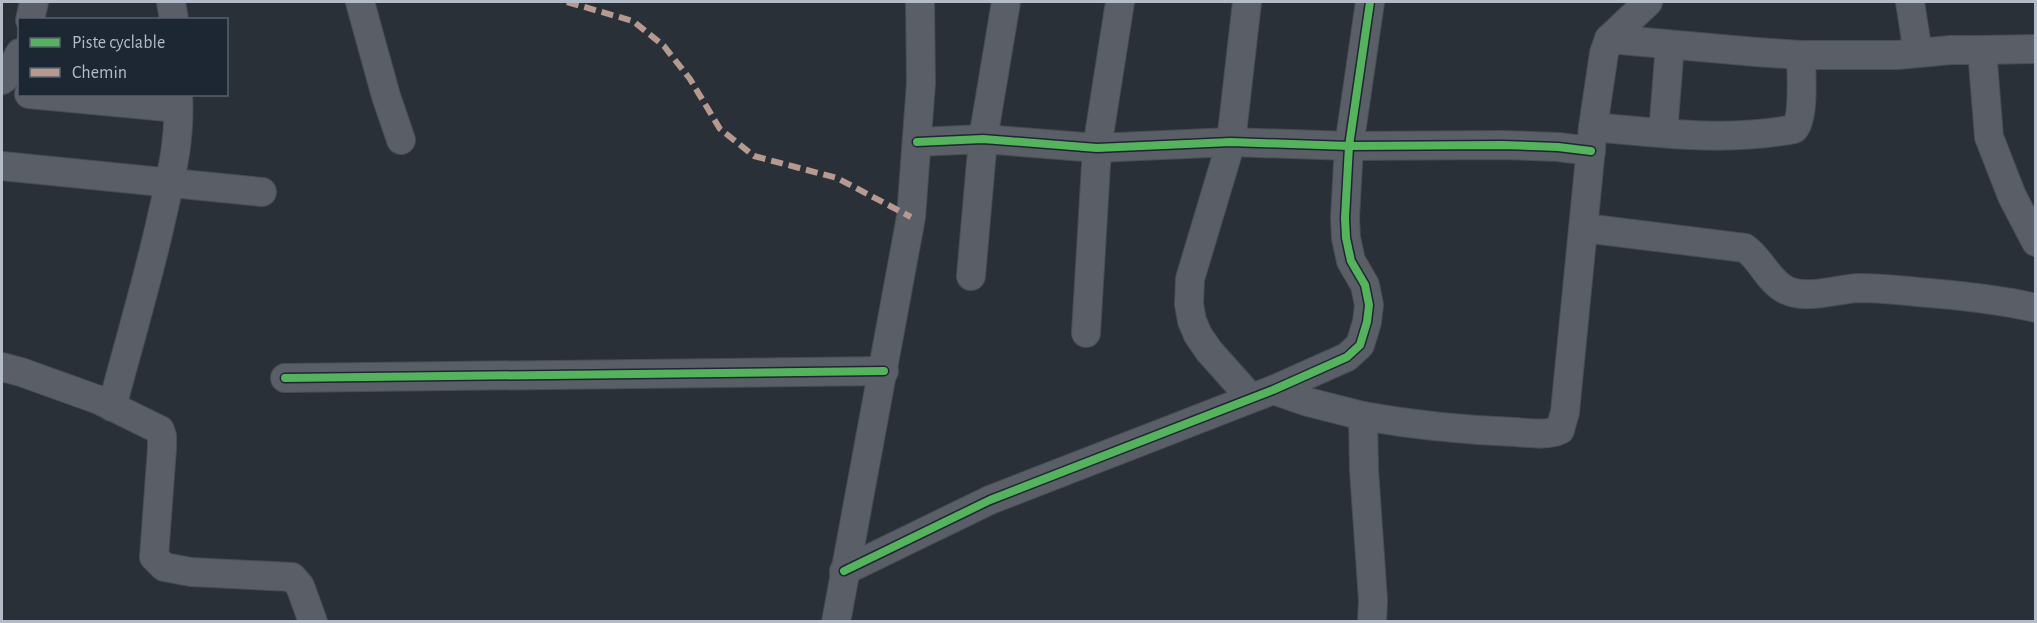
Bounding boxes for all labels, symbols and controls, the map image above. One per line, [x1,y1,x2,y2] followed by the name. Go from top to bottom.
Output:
[18,18,228,96] legend
[72,34,165,52] text: Piste cyclable
[72,64,127,82] text: Chemin

